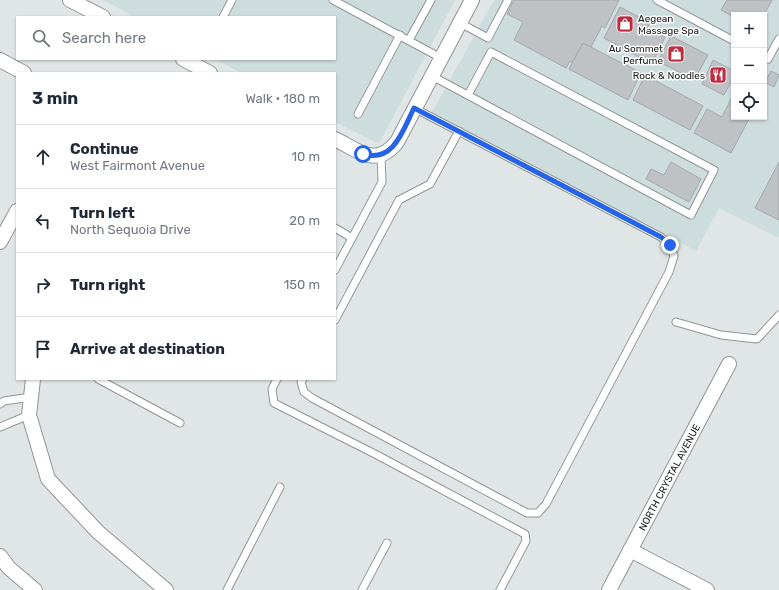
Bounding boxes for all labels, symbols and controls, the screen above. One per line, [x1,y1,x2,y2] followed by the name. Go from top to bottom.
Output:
[731,12,767,120] map controls
[731,12,767,48] button: +
[638,13,699,37] place label: Aegean Massage Spa
[615,14,635,34] shop icon: Aegean Massage Spa
[16,16,336,60] search box
[30,27,52,49] icon: search
[62,29,146,47] text: Search here
[609,43,663,67] place label: Au Sommet Perfume
[666,44,686,64] shop icon: Au Sommet Perfume
[731,48,767,84] button: −
[708,65,728,85] restaurant icon: Rock & Noodles
[633,70,705,82] place label: Rock & Noodles
[731,84,767,120] button: locate
[32,88,78,108] text: 3 min
[245,91,320,106] text: Walk · 180 m
[70,140,139,158] text: Continue
[354,145,372,163] route start
[32,146,54,168] icon: ahead
[291,149,320,164] text: 10 m
[70,158,205,173] text: West Fairmont Avenue
[70,204,135,222] text: Turn left
[32,210,54,232] icon: left
[289,213,320,228] text: 20 m
[70,222,191,237] text: North Sequoia Drive
[661,236,679,254] route end
[32,274,54,296] icon: right
[70,276,145,294] text: Turn right
[284,277,320,292] text: 150 m
[32,338,54,360] icon: arrive
[70,340,225,358] text: Arrive at destination
[637,422,703,533] street label: NORTH CRYSTAL AVENUE

